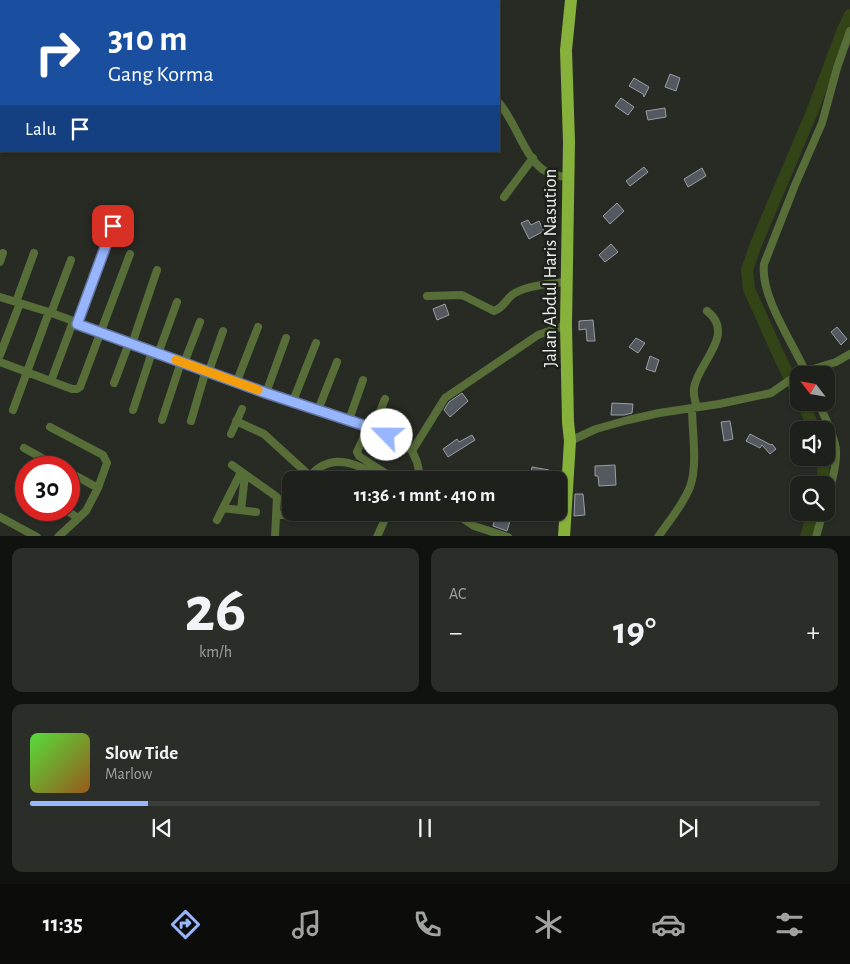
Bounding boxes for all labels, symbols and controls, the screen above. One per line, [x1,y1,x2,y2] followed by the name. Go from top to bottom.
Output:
[25,20,90,85] icon: right
[108,22,187,57] text: 310 m
[108,63,214,85] text: Gang Korma
[66,115,94,143] icon: arrive
[25,120,56,139] text: Lalu
[541,169,560,367] street label: Jalan Abdul Haris Nasution
[92,205,134,247] pin
[99,212,127,240] icon: arrive
[790,366,835,411] north arrow
[790,366,835,521] map controls
[360,408,412,460] position arrow
[790,421,835,466] button: sound
[15,456,80,521] speed limit sign: 30
[790,476,835,521] button: search
[354,486,495,505] text: 11:36 · 1 mnt · 410 m
[184,578,247,643] text: 26
[449,586,466,602] text: AC
[613,613,656,651] text: 19°
[449,619,462,647] text: −
[807,619,820,647] text: +
[199,644,232,660] text: km/h
[105,744,178,763] text: Slow Tide
[105,766,152,782] text: Marlow
[148,814,176,842] icon: previous
[411,814,439,842] icon: pause
[674,814,702,842] icon: next
[168,907,203,942] icon: directions
[289,907,324,942] icon: music
[410,907,445,942] icon: phone
[531,907,566,942] icon: climate
[651,907,686,942] icon: car
[772,907,807,942] icon: filters
[43,913,83,935] text: 11:35

